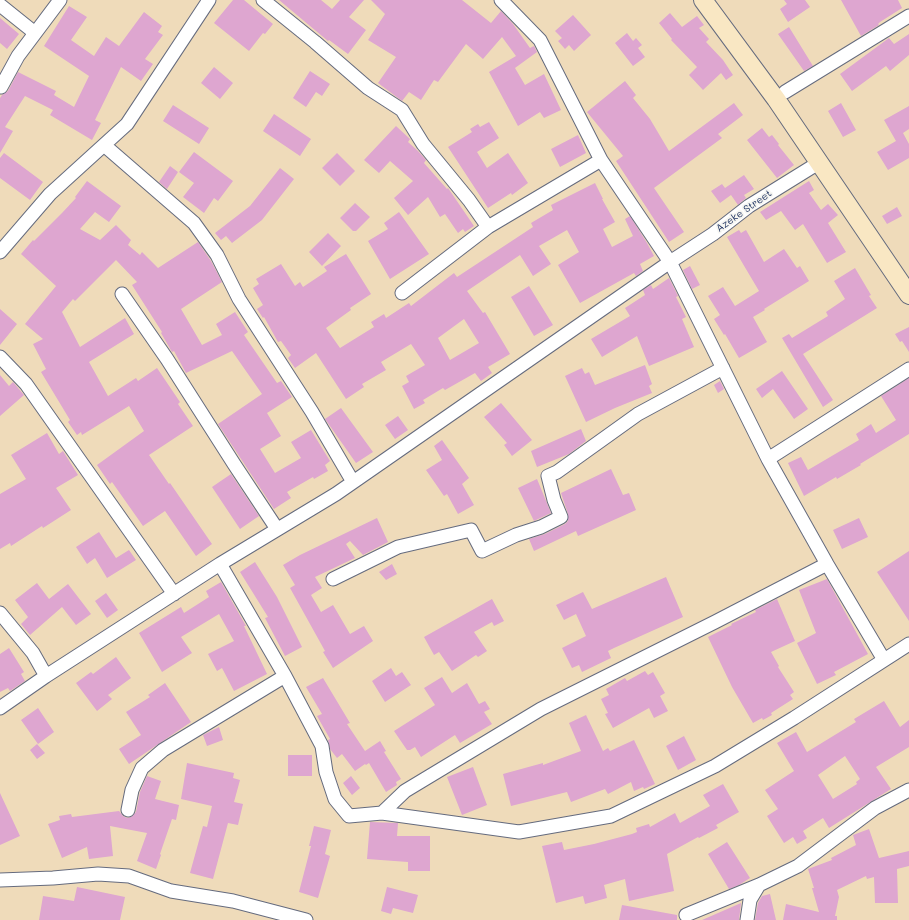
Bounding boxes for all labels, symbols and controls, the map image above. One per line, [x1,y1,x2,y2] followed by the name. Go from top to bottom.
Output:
[714,187,774,235] street label: Azeke Street

